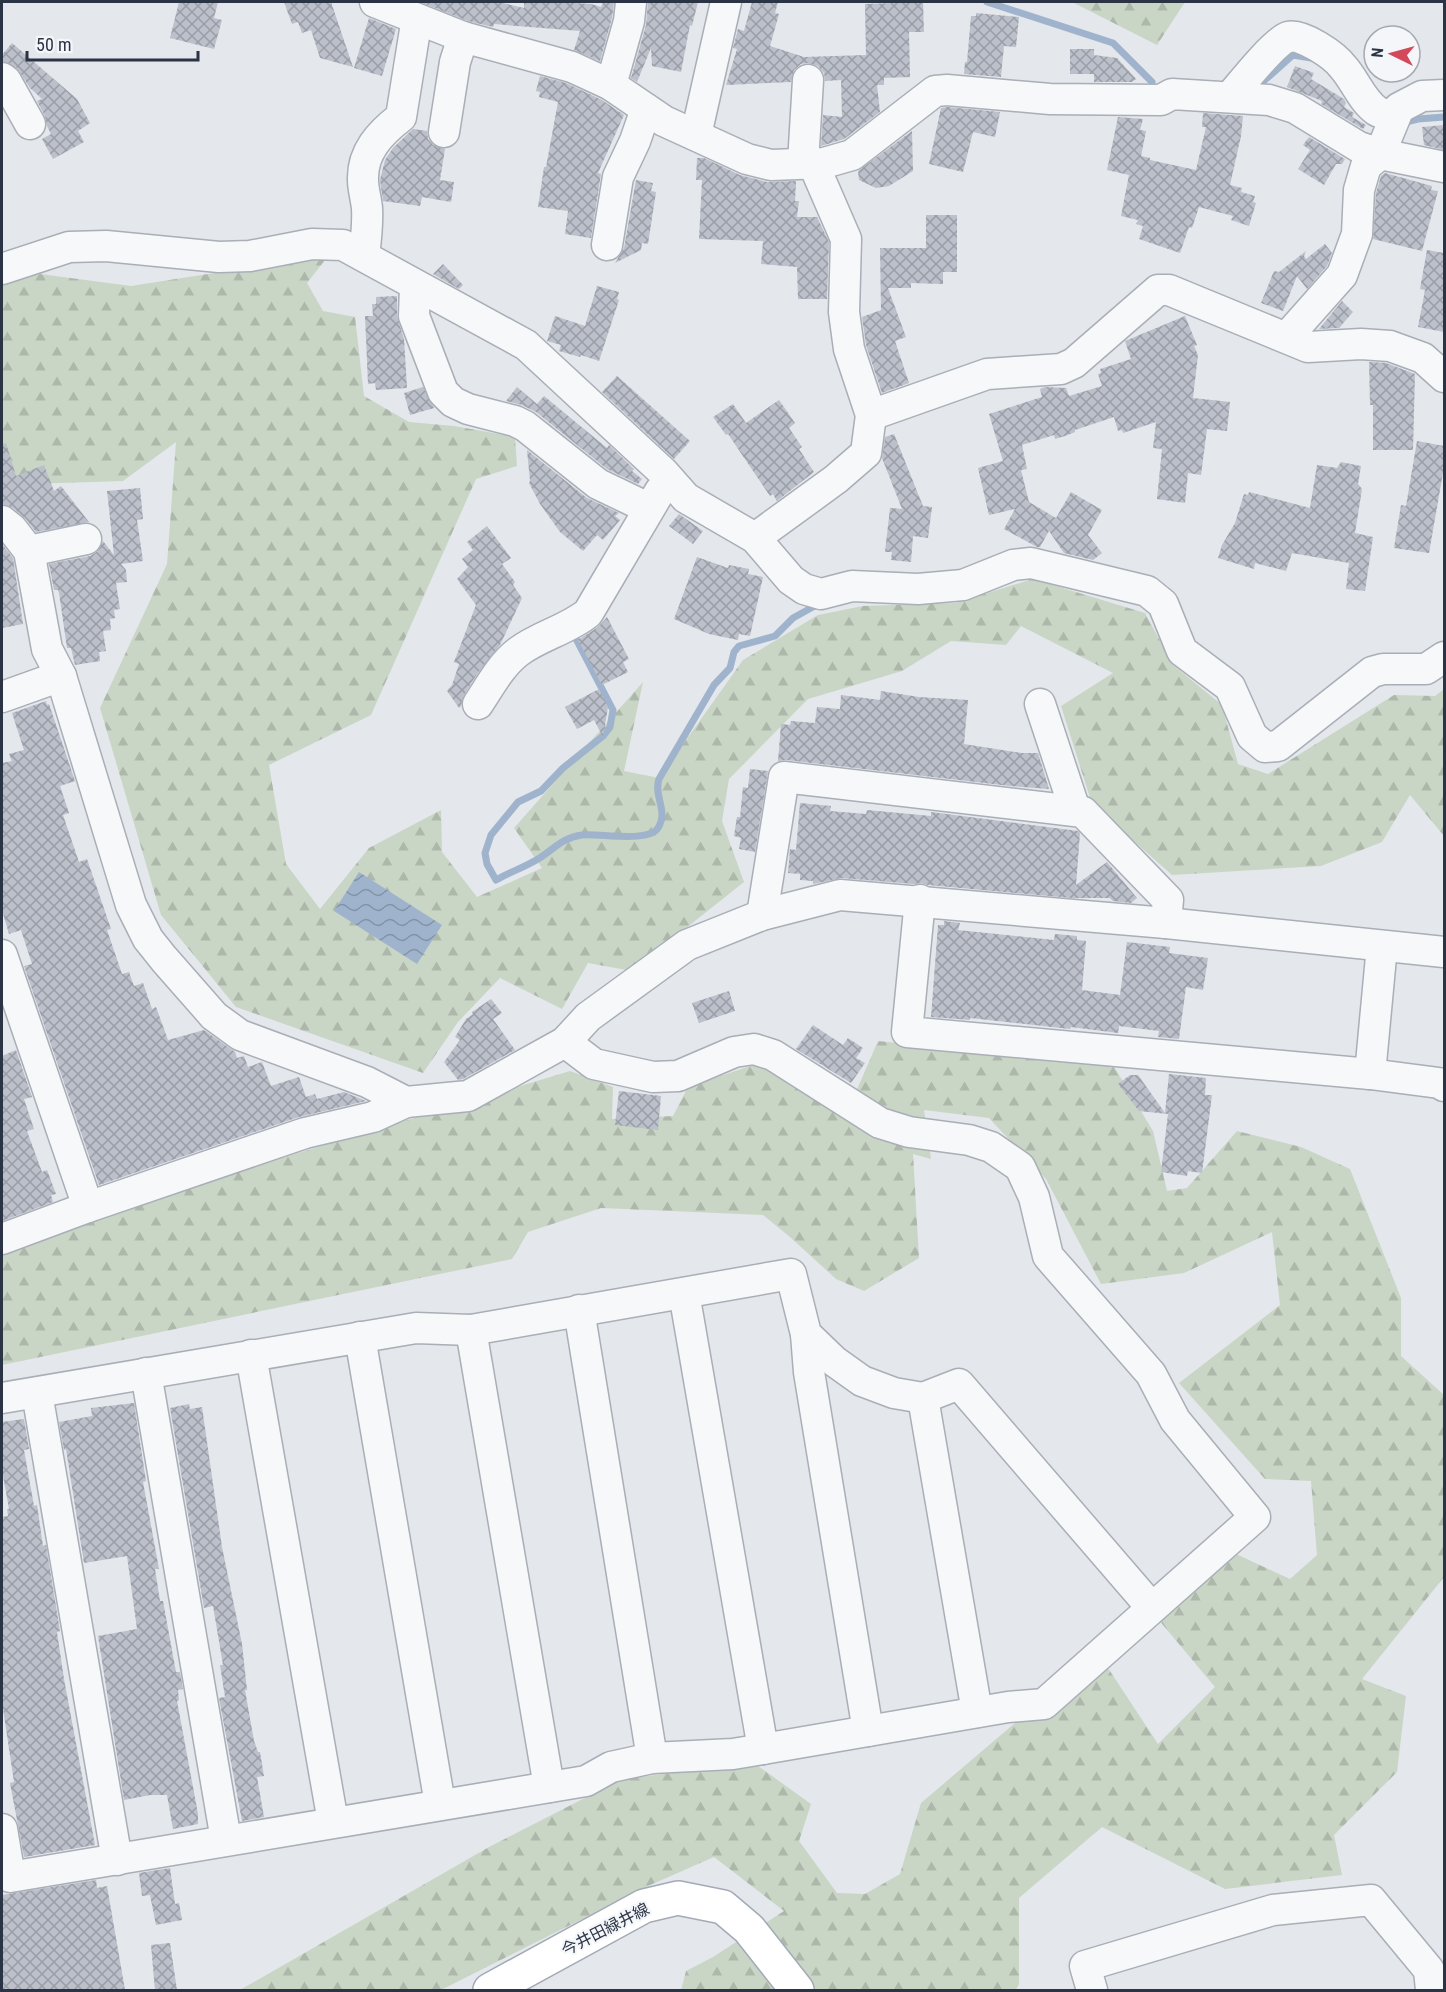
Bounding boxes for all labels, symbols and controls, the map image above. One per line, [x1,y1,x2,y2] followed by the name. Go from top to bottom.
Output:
[27,24,198,62] scale bar
[1362,24,1422,84] north arrow
[36,34,71,55] text: 50 m
[1368,47,1387,58] text: N
[558,1899,652,1960] street label: 今井田緑井線

